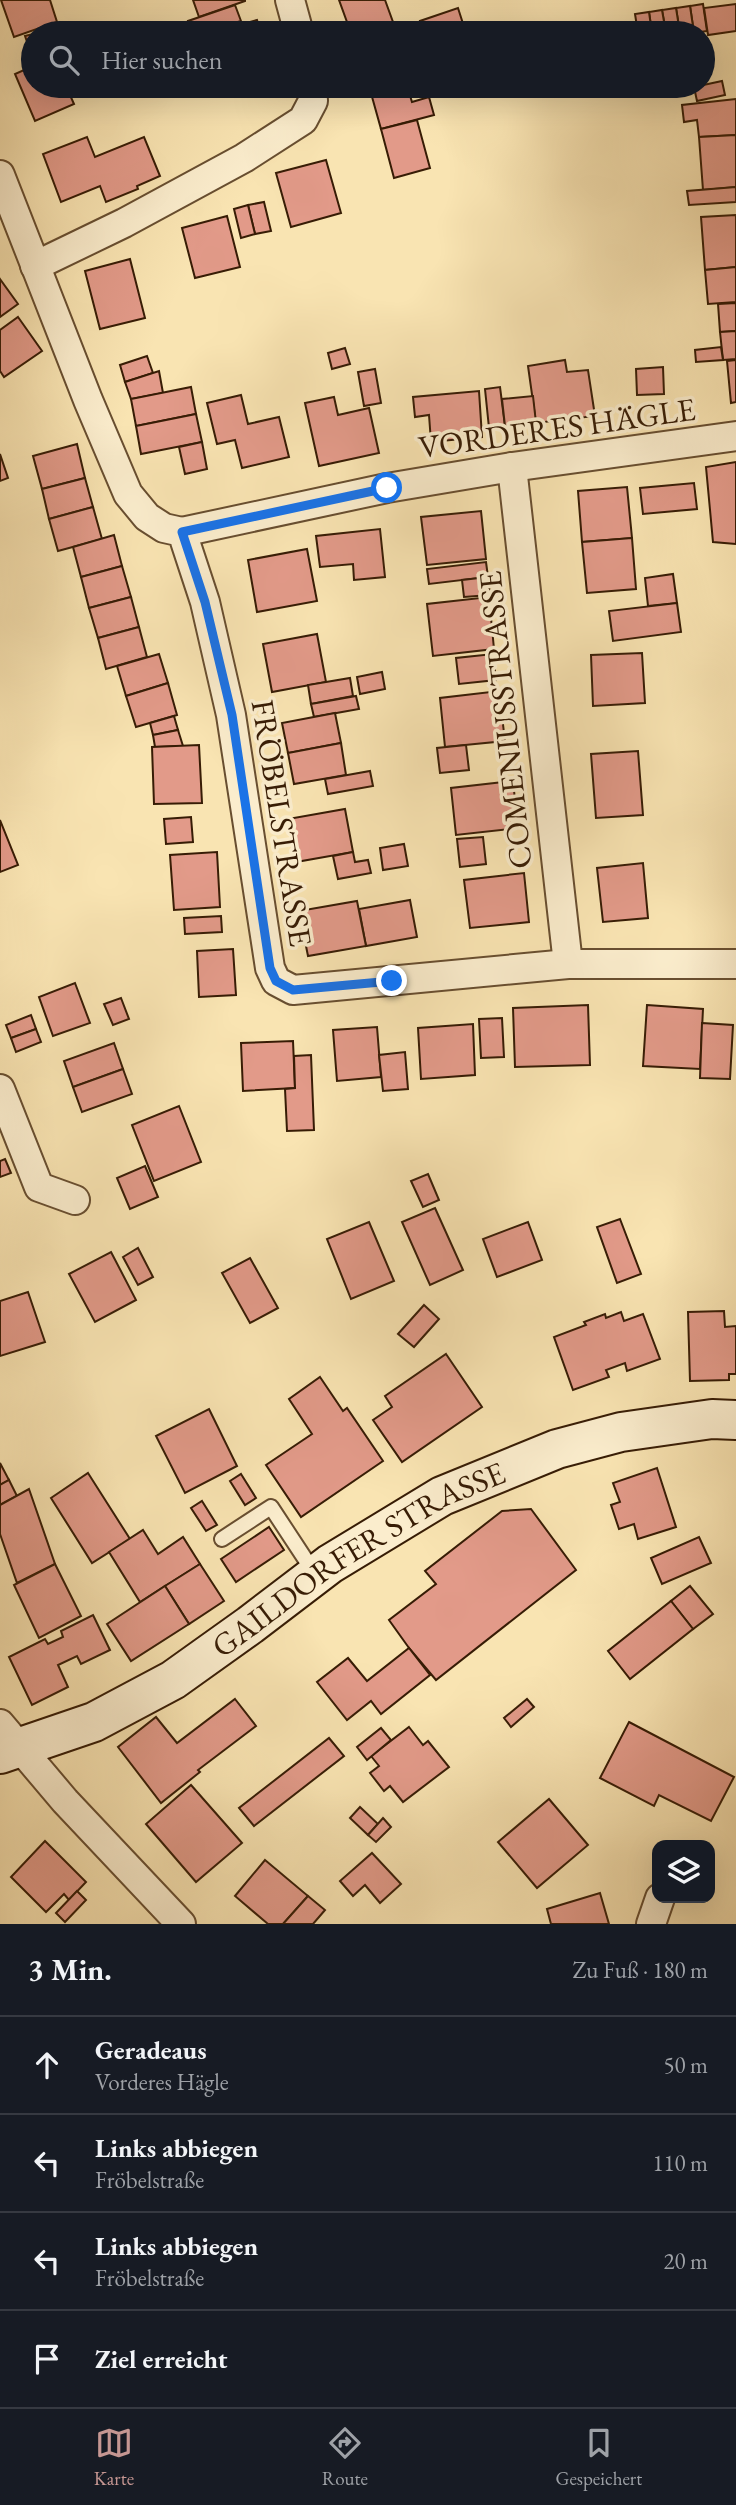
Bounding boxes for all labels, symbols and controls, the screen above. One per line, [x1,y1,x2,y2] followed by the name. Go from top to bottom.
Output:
[21,21,715,98] search box
[45,41,83,79] icon: search
[101,43,222,77] text: Hier suchen
[416,388,698,468] street label: VORDERES HÄGLE
[371,472,402,503] route start
[468,569,542,871] street label: COMENIUSSTRASSE
[242,696,322,950] street label: FRÖBELSTRASSE
[376,965,407,996] route end
[203,1451,511,1667] street label: GAILDORFER STRASSE
[652,1840,715,1903] map controls
[652,1840,715,1903] button: layers
[28,1950,112,1989] text: 3 Min.
[573,1955,708,1985] text: Zu Fuß · 180 m
[95,2033,207,2067] text: Geradeaus
[28,2046,66,2084] icon: ahead
[663,2050,708,2080] text: 50 m
[95,2067,229,2097] text: Vorderes Hägle
[95,2131,258,2165] text: Links abbiegen
[28,2144,66,2182] icon: left
[652,2148,708,2178] text: 110 m
[95,2165,204,2195] text: Fröbelstraße
[95,2229,258,2263] text: Links abbiegen
[28,2242,66,2280] icon: left
[663,2246,708,2276] text: 20 m
[95,2263,204,2293] text: Fröbelstraße
[28,2340,66,2378] icon: arrive
[95,2342,227,2376] text: Ziel erreicht
[94,2424,134,2491] tab: Karte
[322,2424,368,2491] tab: Route
[556,2424,642,2491] tab: Gespeichert

